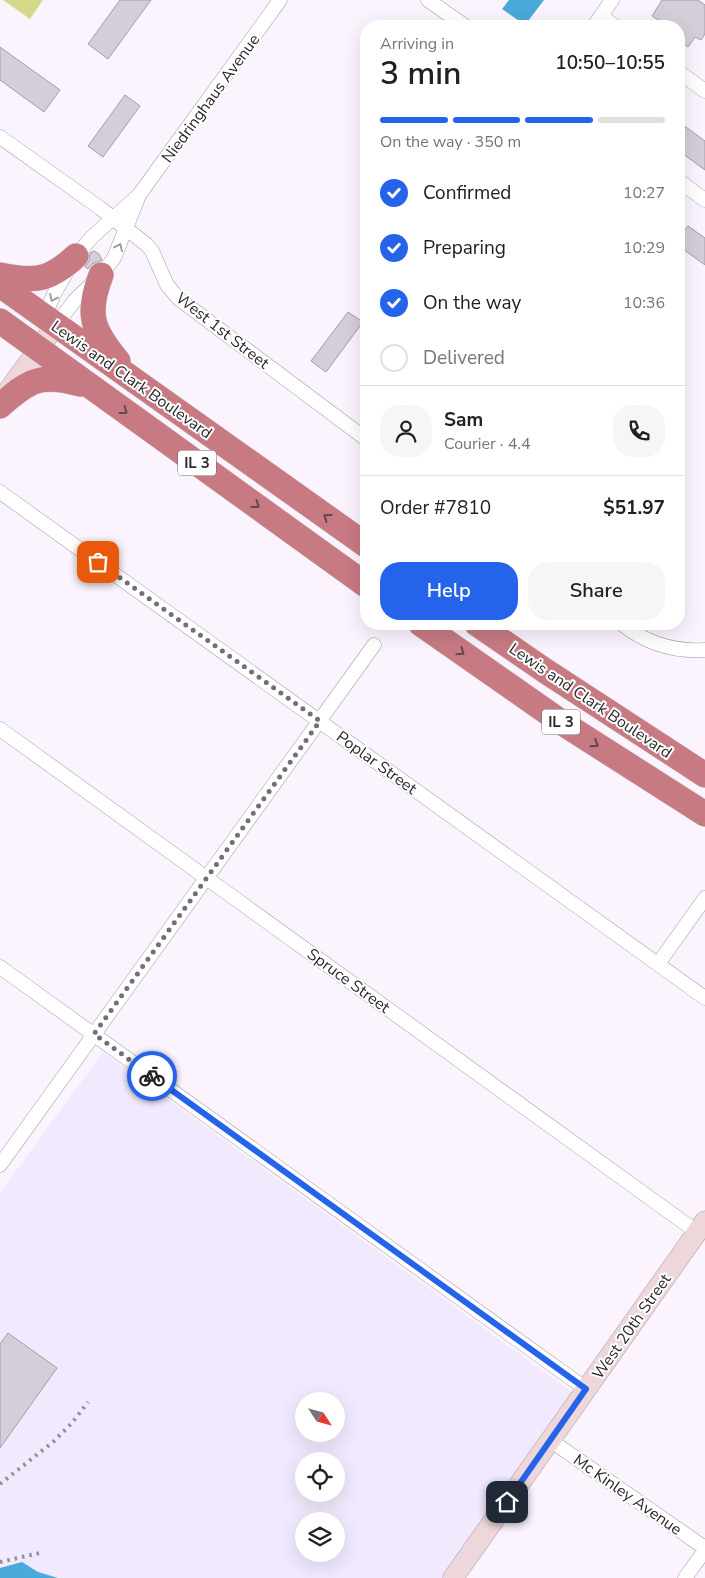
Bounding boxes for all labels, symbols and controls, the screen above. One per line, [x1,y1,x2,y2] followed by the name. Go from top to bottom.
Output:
[157,30,265,167] street label: Niedringhaus Avenue
[380,33,454,55] text: Arriving in
[555,50,665,76] text: 10:50–10:55
[380,52,462,95] text: 3 min
[380,131,521,153] text: On the way · 350 m
[380,179,408,207] icon: check
[423,180,511,206] text: Confirmed
[623,182,665,204] text: 10:27
[380,234,408,262] icon: check
[423,235,506,261] text: Preparing
[623,237,665,259] text: 10:29
[113,243,124,252] one-way arrow
[171,287,274,375] street label: West 1st Street
[380,289,408,317] icon: check
[423,290,521,316] text: On the way
[623,292,665,314] text: 10:36
[49,293,59,302] one-way arrow
[46,316,216,444] street label: Lewis and Clark Boulevard
[423,345,505,371] text: Delivered
[118,405,128,414] one-way arrow
[380,405,432,457] button: person
[613,405,665,457] button: phone
[444,407,483,433] text: Sam
[444,433,530,455] text: Courier · 4.4
[178,450,216,476] road number: IL 3
[380,495,491,521] text: Order #7810
[603,495,665,521] text: $51.97
[250,499,260,508] one-way arrow
[323,514,332,523] one-way arrow
[77,541,119,583] pin
[84,548,112,576] icon: bag
[380,562,518,620] button: Help
[528,562,665,620] button: Share
[505,638,676,764] street label: Lewis and Clark Boulevard
[455,646,465,655] one-way arrow
[542,710,580,734] road number: IL 3
[332,726,422,800] street label: Poplar Street
[589,738,599,747] one-way arrow
[303,943,395,1019] street label: Spruce Street
[127,1051,177,1101] courier
[138,1062,166,1090] icon: bike
[587,1269,677,1384] street label: West 20th Street
[295,1392,345,1442] north arrow
[295,1392,345,1562] map controls
[569,1449,686,1540] street label: Mc Kinley Avenue
[295,1452,345,1502] button: locate
[486,1481,528,1523] pin
[493,1488,521,1516] icon: home
[295,1512,345,1562] button: layers

